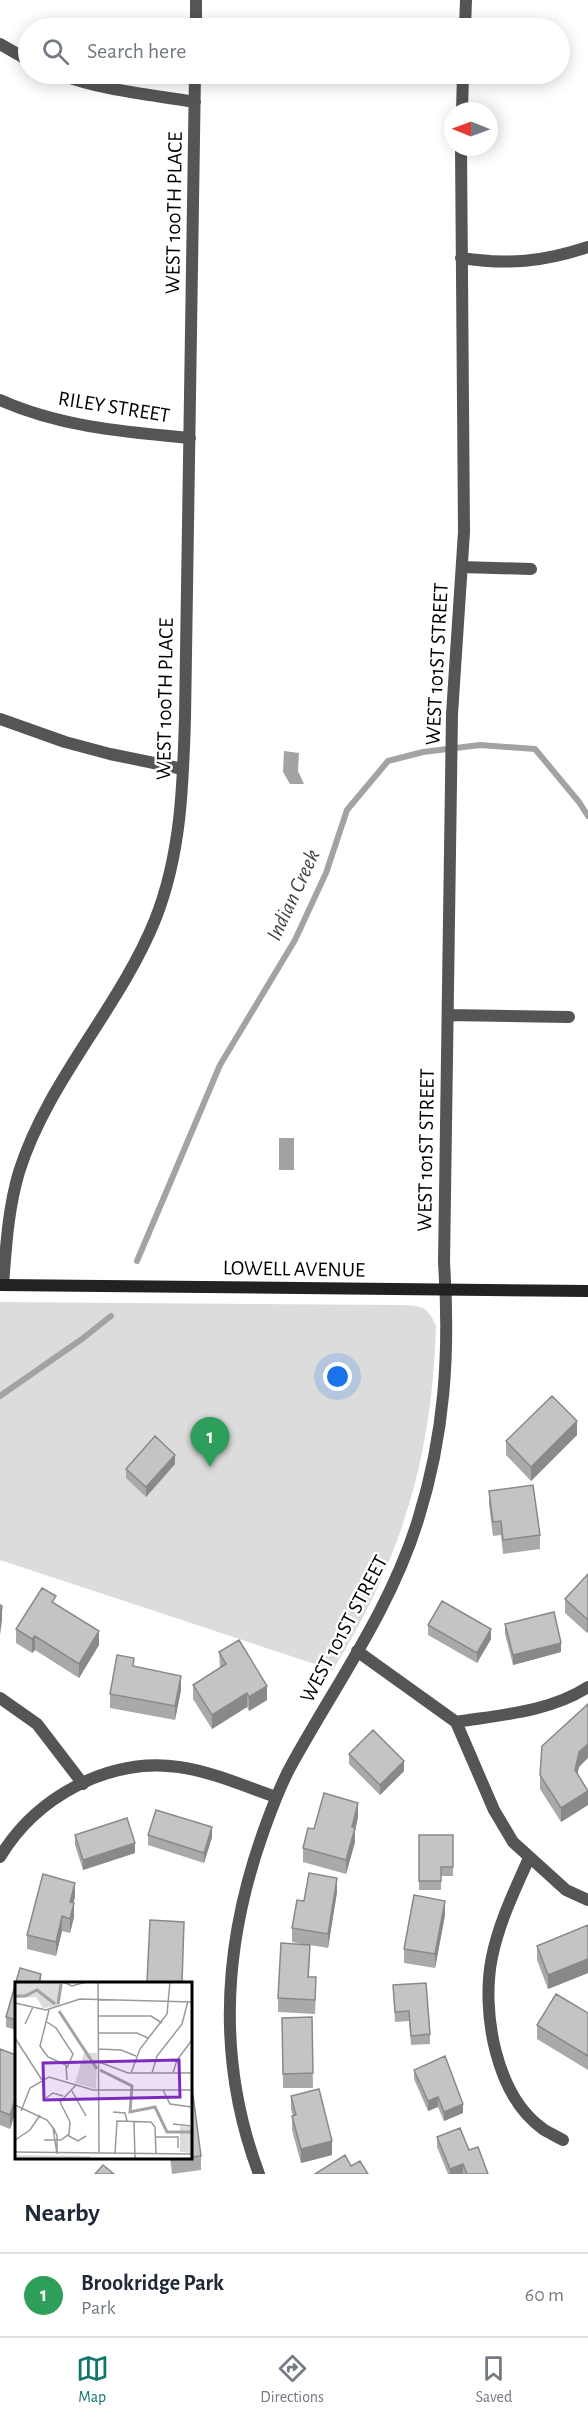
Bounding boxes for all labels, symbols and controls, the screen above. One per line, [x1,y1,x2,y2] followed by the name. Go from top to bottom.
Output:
[18,18,570,84] search box
[39,35,72,68] icon: search
[87,40,186,62] text: Search here
[444,102,498,156] north arrow
[162,132,186,294] street label: WEST 100TH PLACE
[57,388,171,426] street label: RILEY STREET
[422,582,452,746] street label: WEST 101ST STREET
[153,618,177,780] street label: WEST 100TH PLACE
[262,846,324,944] water label: Indian Creek
[414,1068,438,1232] street label: WEST 101ST STREET
[223,1257,365,1281] street label: LOWELL AVENUE
[323,1362,352,1391] your location
[190,1418,230,1467] pin: 1
[296,1552,392,1706] street label: WEST 101ST STREET
[15,1982,192,2159] inset map
[24,2200,100,2226] text: Nearby
[81,2272,224,2294] text: Brookridge Park
[40,2285,47,2305] text: 1
[525,2285,564,2305] text: 60 m
[81,2298,116,2318] text: Park
[76,2352,109,2407] tab: Map
[260,2352,324,2407] tab: Directions
[476,2352,512,2407] tab: Saved

